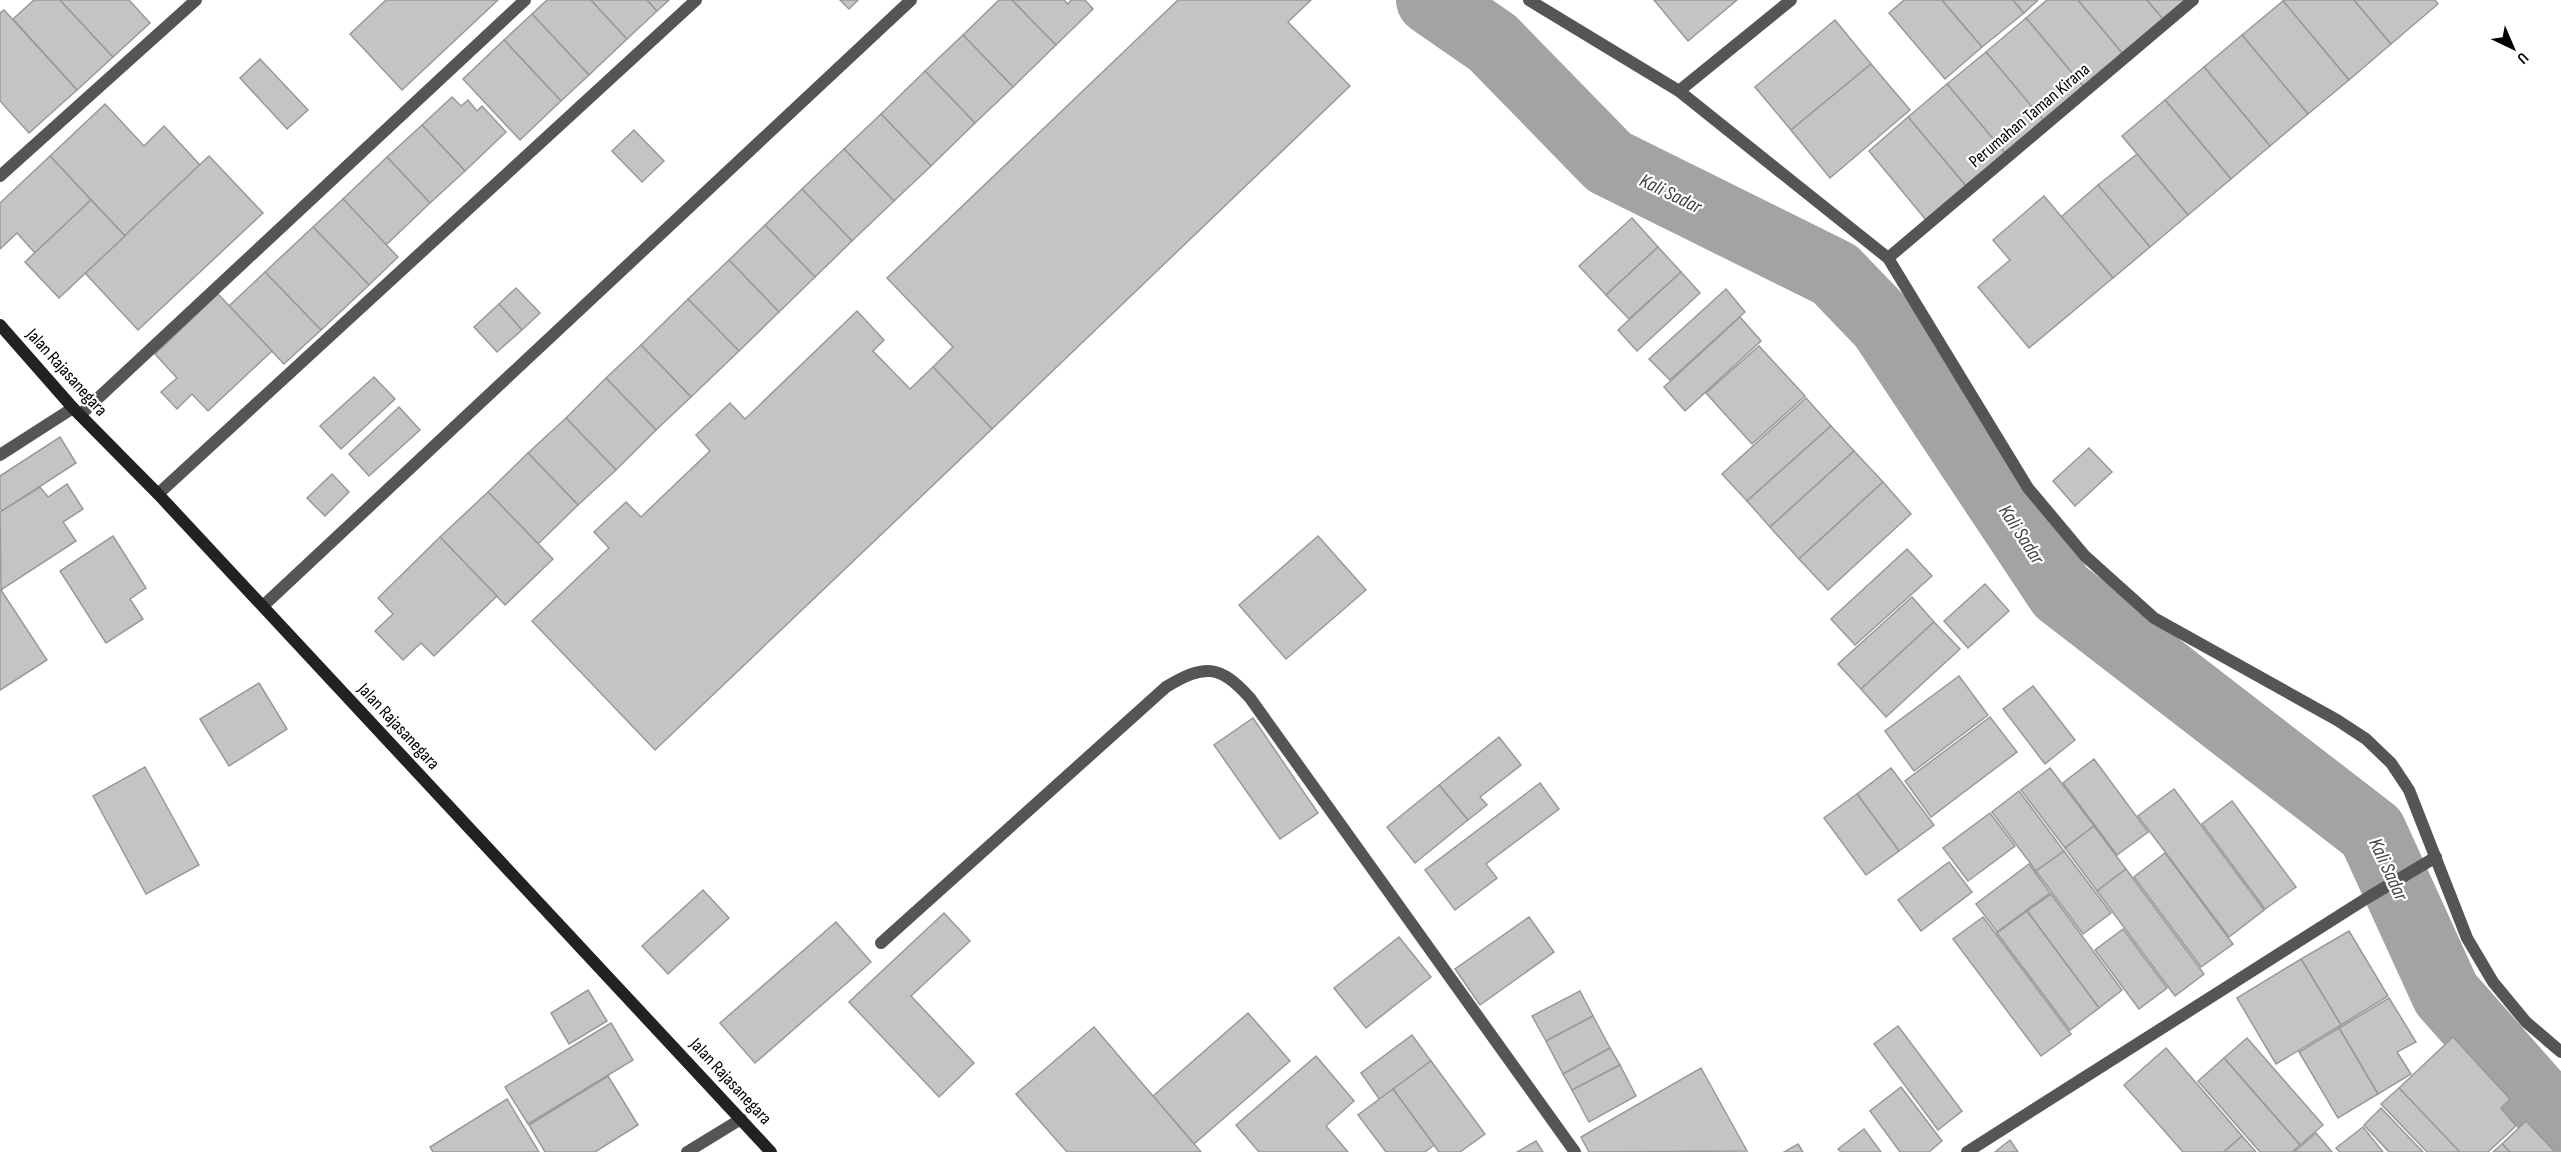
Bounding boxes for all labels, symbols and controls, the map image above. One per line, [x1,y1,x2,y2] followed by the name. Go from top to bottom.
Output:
[2483,18,2543,78] north arrow
[2513,48,2532,67] text: U
[1965,59,2094,172] street label: Perumahan Taman Kirana
[1636,169,1707,220] water label: Kali Sadar
[21,323,111,420] street label: Jalan Rajasanegara
[1993,500,2050,570] water label: Kali Sadar
[353,678,444,774] street label: Jalan Rajasanegara
[2363,835,2413,906] water label: Kali Sadar
[685,1033,776,1129] street label: Jalan Rajasanegara

